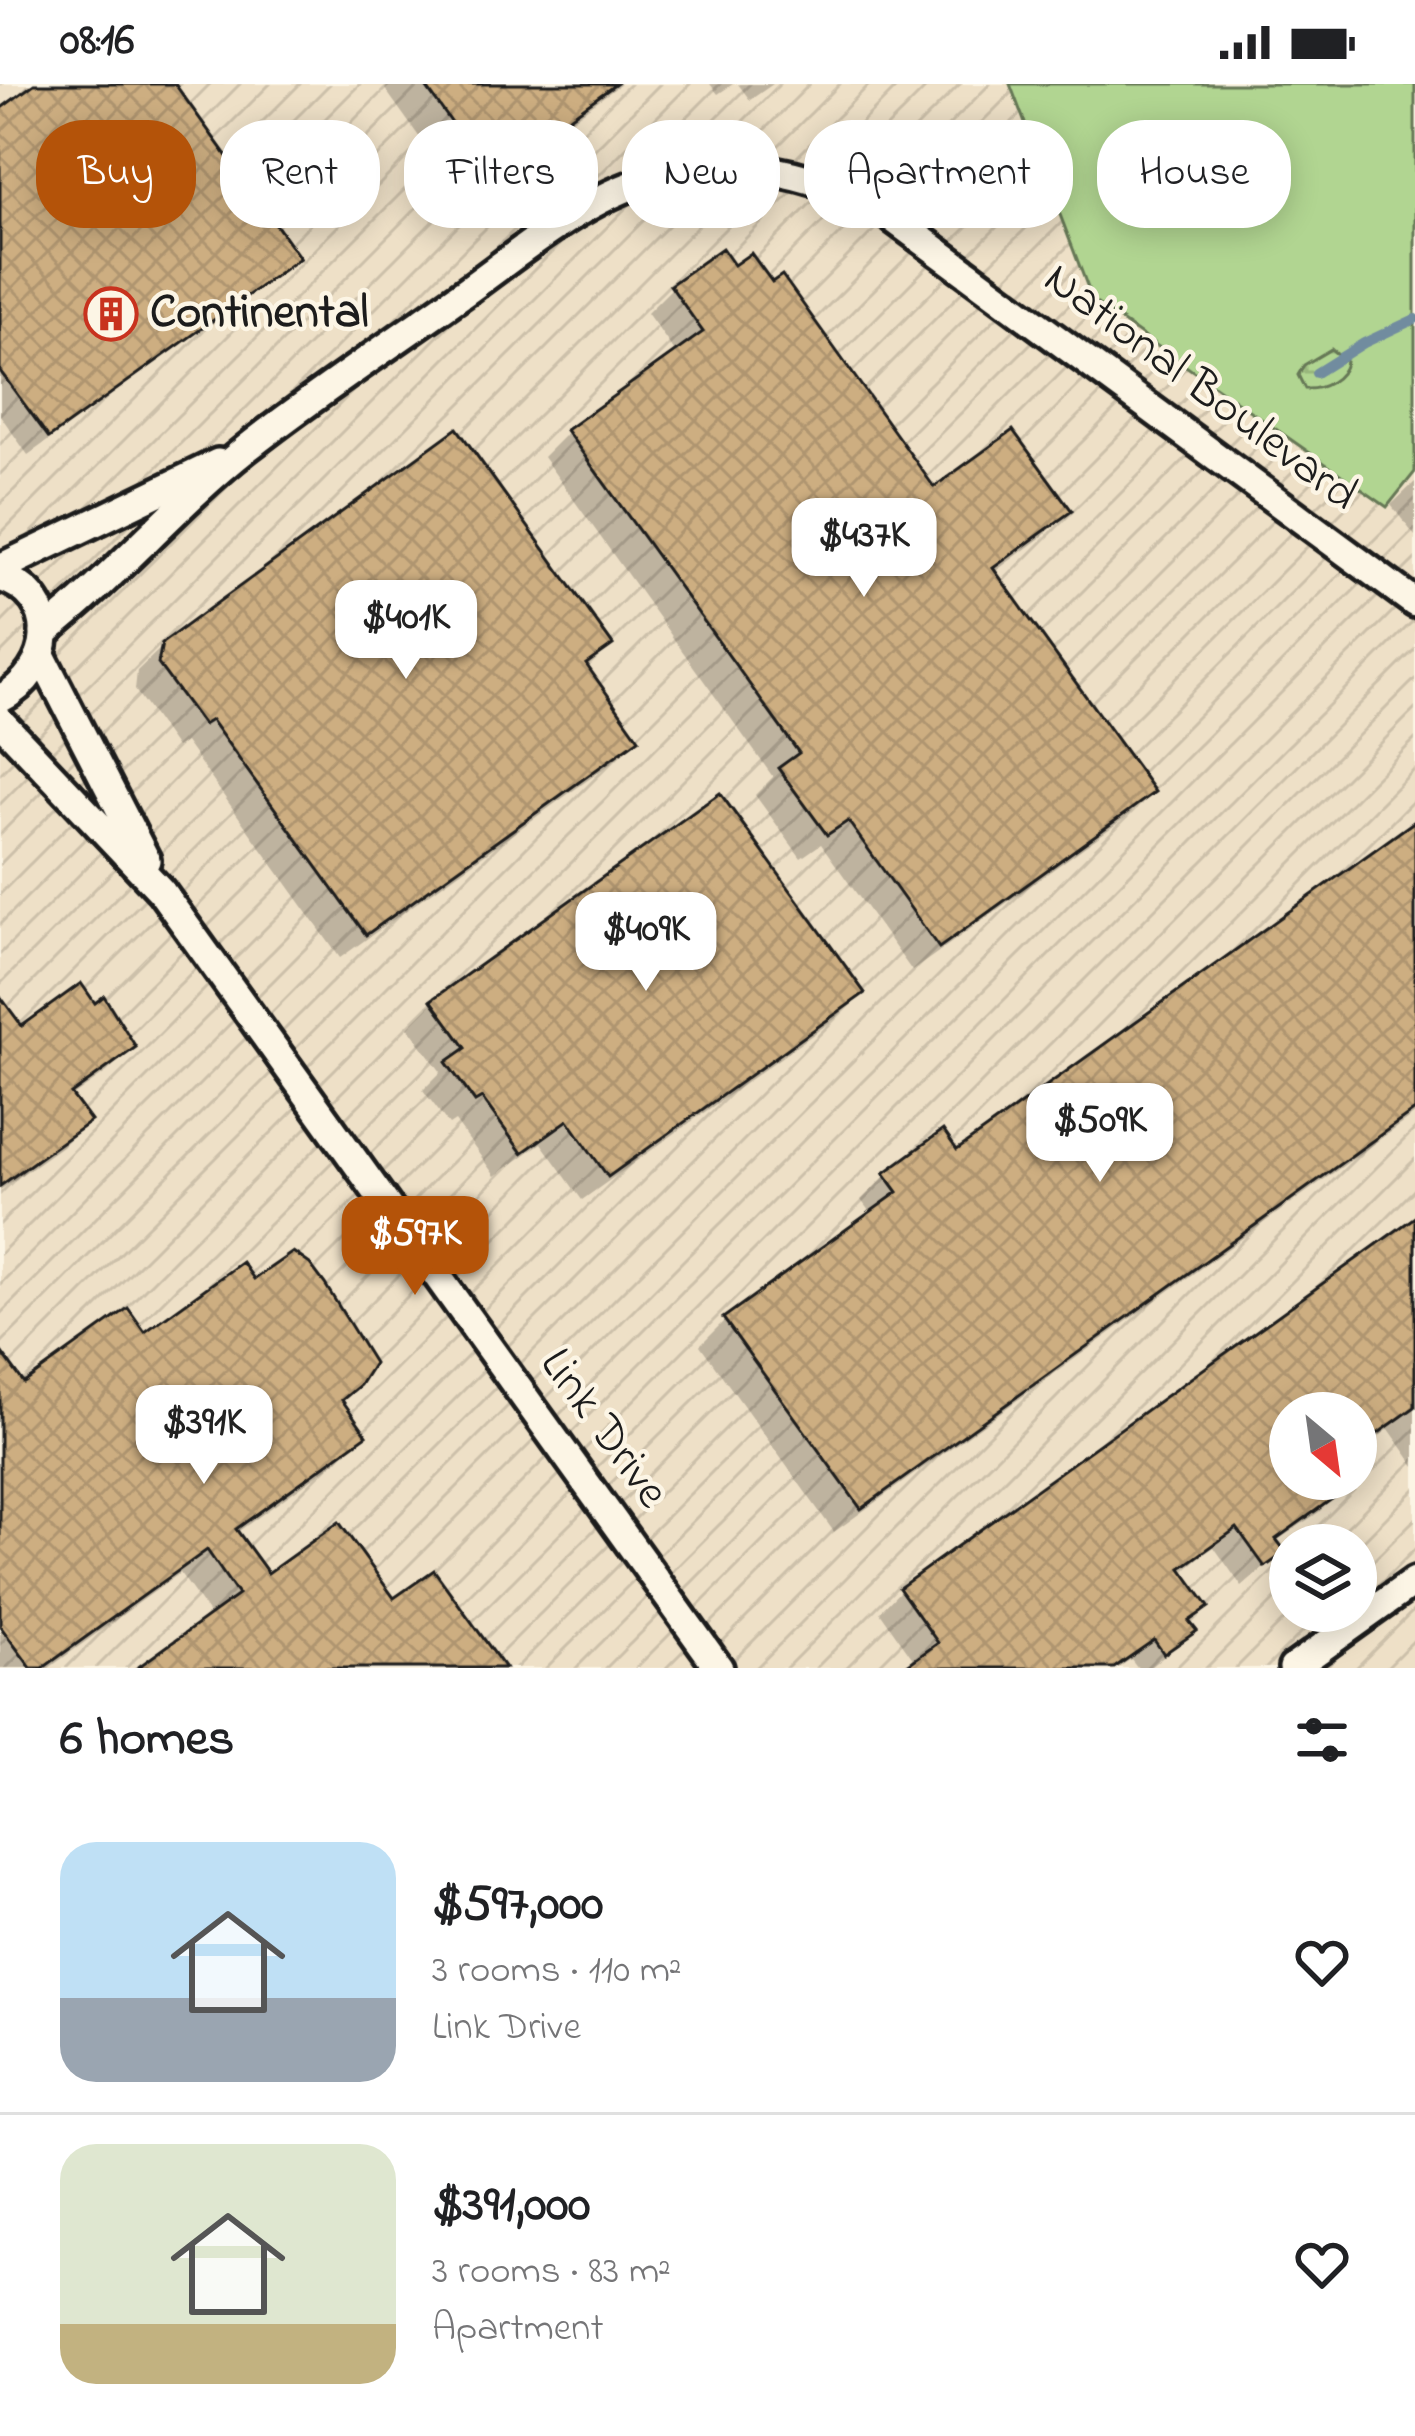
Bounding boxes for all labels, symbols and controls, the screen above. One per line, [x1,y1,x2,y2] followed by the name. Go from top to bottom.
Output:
[60,9,134,75] text: 08:16
[36,120,196,228] chip: Buy
[220,120,380,228] chip: Rent
[404,120,598,228] chip: Filters
[622,120,780,228] chip: New
[804,120,1073,228] chip: Apartment
[1097,120,1291,228] chip: House
[1028,246,1372,530] street label: National Boulevard
[150,279,369,349] place label: Continental
[83,286,139,342] building icon: Continental
[780,498,948,600] pin: $437K
[819,508,909,565] text: $437K
[322,580,490,682] pin: $401K
[362,590,450,647] text: $401K
[562,892,730,994] pin: $409K
[602,902,690,959] text: $409K
[1016,1083,1184,1185] pin: $509K
[1053,1093,1147,1150] text: $509K
[331,1196,499,1298] pin: $597K
[369,1206,461,1263] text: $597K
[521,1334,685,1524] street label: Link Drive
[120,1385,288,1487] pin: $391K
[1269,1392,1377,1500] north arrow
[1269,1392,1377,1632] map controls
[163,1395,245,1452] text: $391K
[1269,1524,1377,1632] button: layers
[60,1703,234,1778] text: 6 homes
[1289,1707,1355,1773] icon: filters
[432,1868,603,1943] text: $597,000
[156,1890,300,2034] icon: home
[1289,1929,1355,1995] icon: heart
[432,1943,682,2000] text: 3 rooms · 110 m²
[432,2000,581,2057] text: Link Drive
[432,2169,590,2244] text: $391,000
[156,2192,300,2336] icon: home
[1289,2231,1355,2297] icon: heart
[432,2244,671,2301] text: 3 rooms · 83 m²
[432,2301,604,2358] text: Apartment

